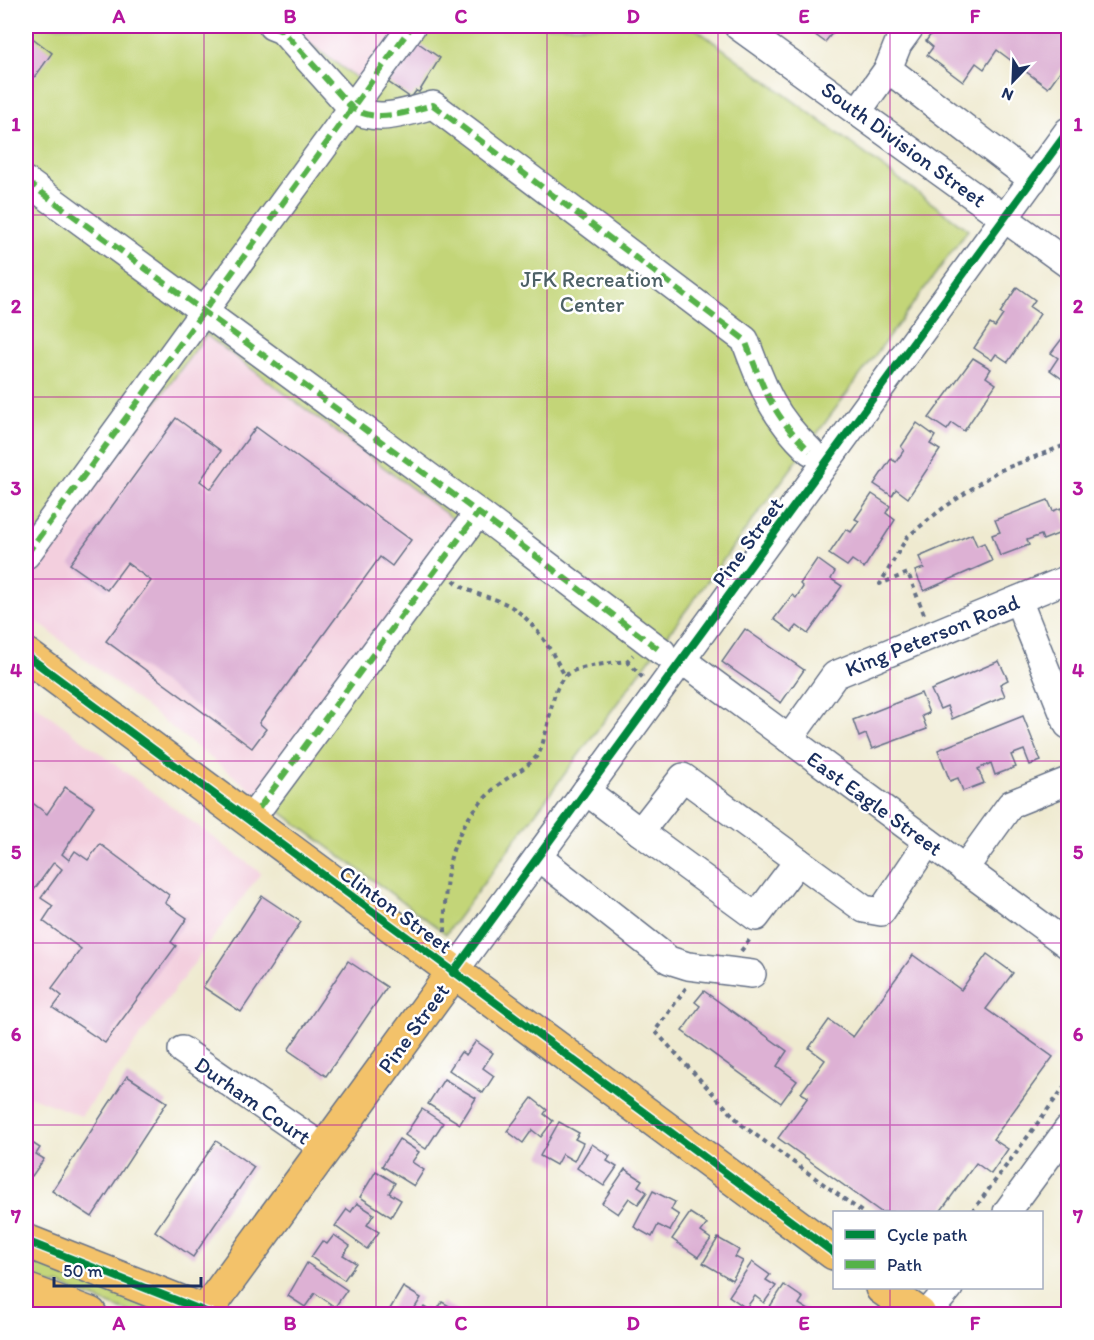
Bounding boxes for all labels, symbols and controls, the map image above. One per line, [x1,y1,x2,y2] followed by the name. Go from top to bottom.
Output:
[112,4,126,28] text: A
[284,4,297,28] text: B
[455,4,468,28] text: C
[626,4,640,28] text: D
[798,4,810,28] text: E
[970,4,981,28] text: F
[983,51,1043,111] north arrow
[816,76,991,213] street label: South Division Street
[999,83,1016,105] text: N
[11,112,21,136] text: 1
[1073,112,1083,136] text: 1
[521,266,664,318] park label: JFK Recreation Center
[11,294,22,318] text: 2
[1073,294,1084,318] text: 2
[11,476,22,500] text: 3
[1073,476,1084,500] text: 3
[706,492,789,593] street label: Pine Street
[841,588,1023,683] street label: King Peterson Road
[10,658,22,682] text: 4
[1072,658,1084,682] text: 4
[802,745,948,862] street label: East Eagle Street
[11,840,22,864] text: 5
[1073,840,1084,864] text: 5
[334,859,458,959] street label: Clinton Street
[372,978,455,1079] street label: Pine Street
[11,1022,22,1046] text: 6
[1073,1022,1084,1046] text: 6
[189,1051,316,1150] street label: Durham Court
[10,1204,21,1228] text: 7
[1072,1204,1083,1228] text: 7
[833,1211,1043,1289] legend
[887,1224,968,1246] text: Cycle path
[54,1250,201,1288] scale bar
[887,1254,922,1276] text: Path
[63,1260,103,1282] text: 50 m
[112,1311,126,1335] text: A
[284,1311,297,1335] text: B
[455,1311,468,1335] text: C
[626,1311,640,1335] text: D
[798,1311,810,1335] text: E
[970,1311,981,1335] text: F

